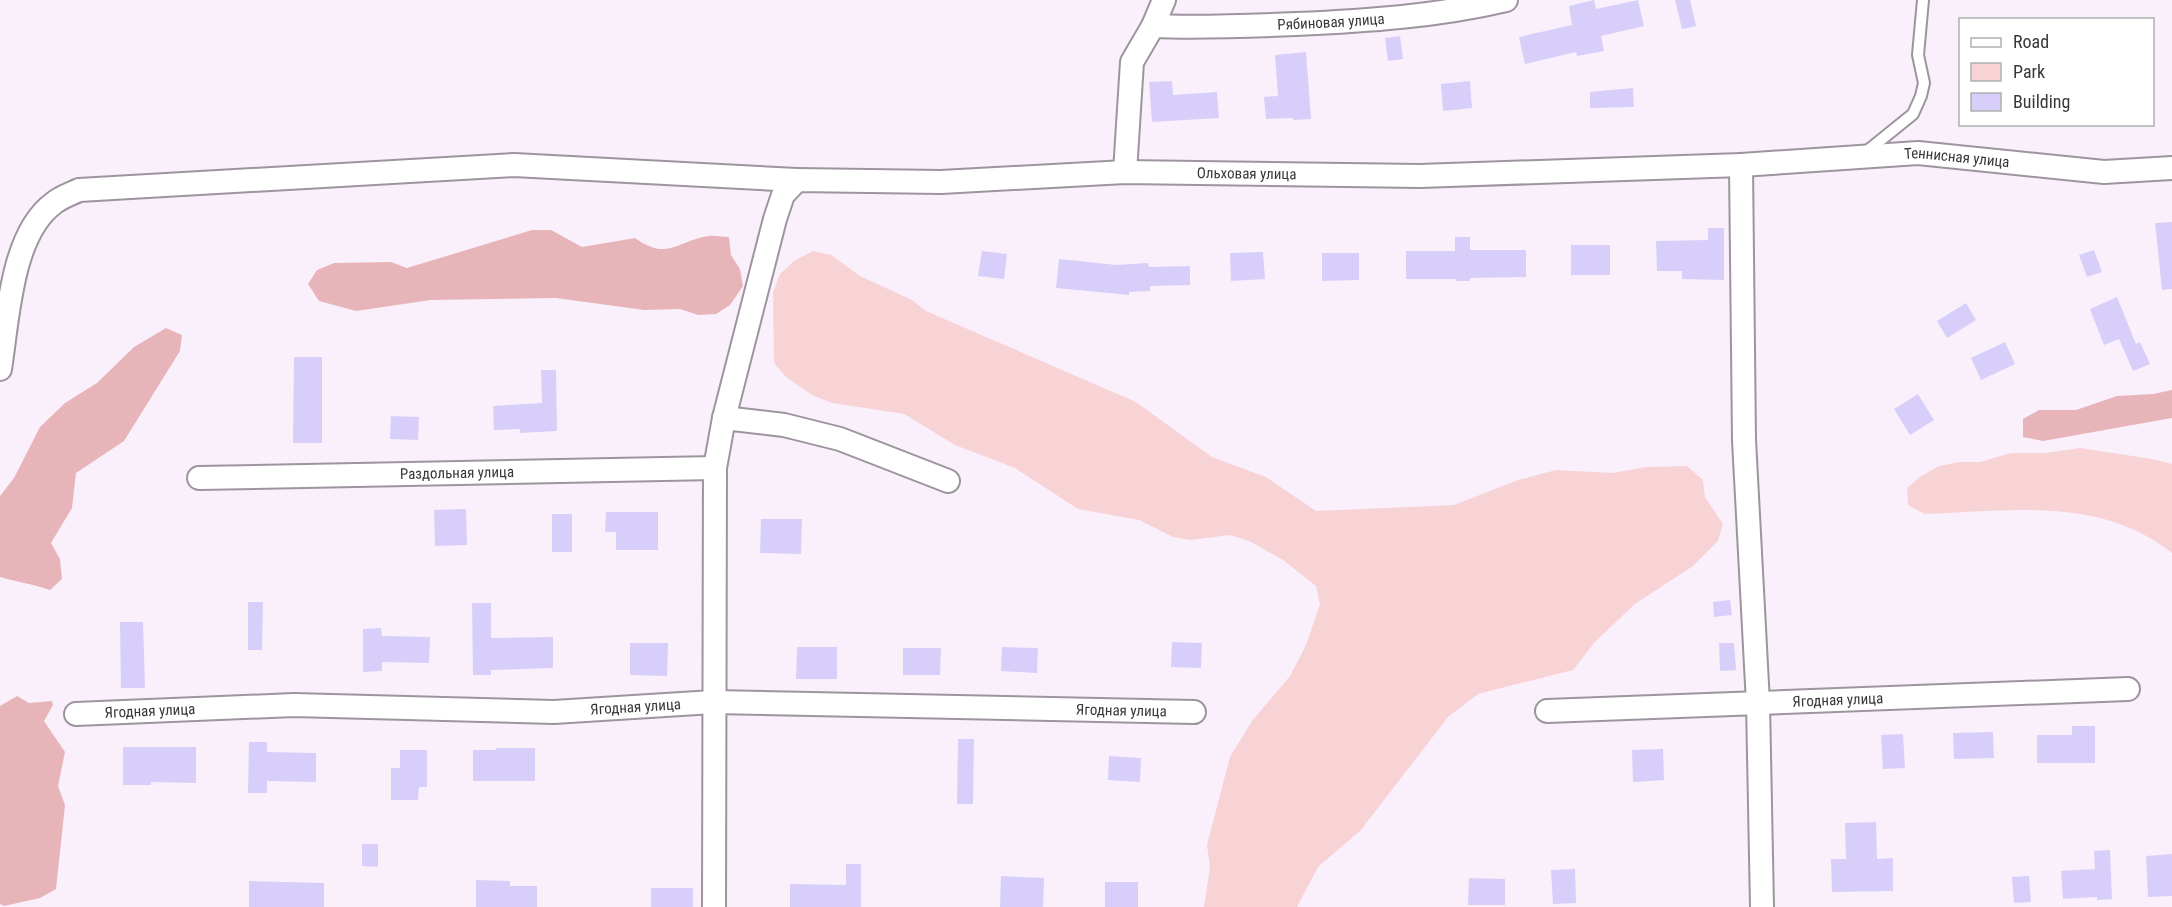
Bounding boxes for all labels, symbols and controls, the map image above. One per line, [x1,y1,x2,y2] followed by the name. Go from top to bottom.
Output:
[1277,10,1385,34] street label: Рябиновая улица
[1959,18,2154,126] legend
[2013,31,2049,52] text: Road
[2013,61,2045,82] text: Park
[2013,91,2070,112] text: Building
[1904,144,2010,171] street label: Теннисная улица
[1197,164,1297,183] street label: Ольховая улица
[400,463,514,483] street label: Раздольная улица
[1792,689,1883,711] street label: Ягодная улица
[590,695,681,719] street label: Ягодная улица
[104,700,196,722] street label: Ягодная улица
[1076,701,1167,720] street label: Ягодная улица

